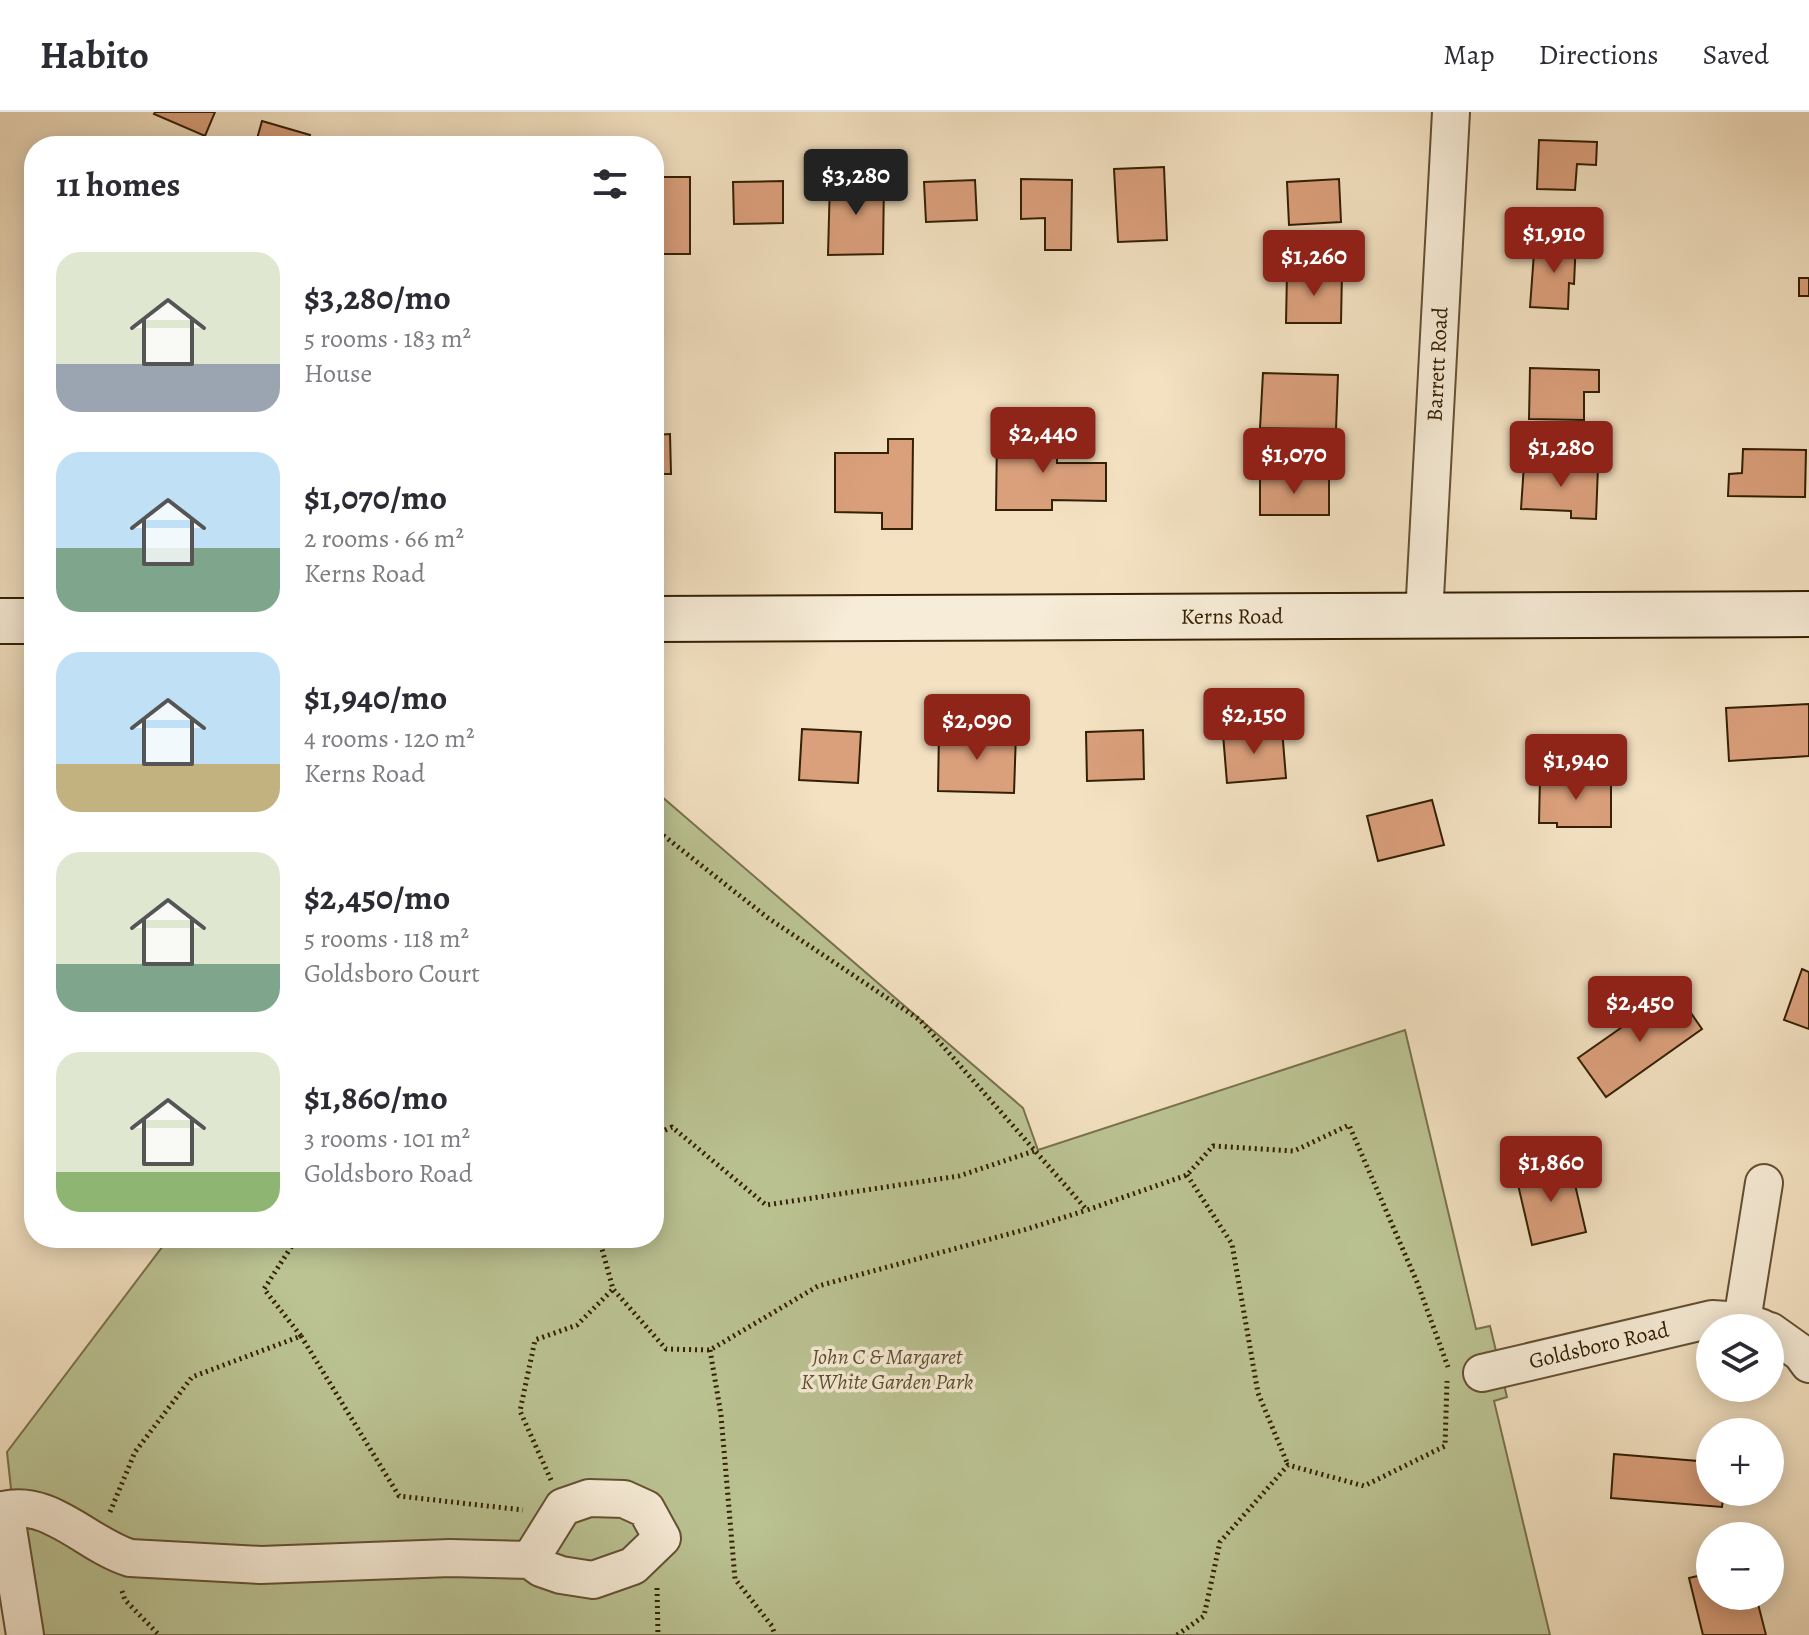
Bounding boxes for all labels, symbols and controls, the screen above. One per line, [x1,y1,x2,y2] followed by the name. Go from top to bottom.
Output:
[40,29,149,81] text: Habito
[1443,36,1494,74] text: Map
[1538,36,1659,74] text: Directions
[1703,36,1769,74] text: Saved
[791,149,921,217] pin: $3,280
[822,157,890,192] text: $3,280
[56,161,180,208] text: 11 homes
[588,162,632,206] icon: filters
[1489,207,1619,275] pin: $1,910
[1523,215,1585,250] text: $1,910
[1249,230,1379,298] pin: $1,260
[1281,238,1347,273] text: $1,260
[304,274,451,321] text: $3,280/mo
[120,284,216,380] icon: home
[1419,306,1456,422] street label: Barrett Road
[304,321,471,356] text: 5 rooms · 183 m²
[304,356,372,391] text: House
[978,407,1108,475] pin: $2,440
[1008,415,1078,450] text: $2,440
[1496,421,1626,489] pin: $1,280
[1229,428,1359,496] pin: $1,070
[1528,429,1594,464] text: $1,280
[1261,436,1327,471] text: $1,070
[304,474,447,521] text: $1,070/mo
[120,484,216,580] icon: home
[304,521,464,556] text: 2 rooms · 66 m²
[304,556,425,591] text: Kerns Road
[1181,601,1284,632] street label: Kerns Road
[304,674,447,721] text: $1,940/mo
[120,684,216,780] icon: home
[1189,688,1319,756] pin: $2,150
[912,694,1042,762] pin: $2,090
[1221,696,1287,731] text: $2,150
[942,702,1012,737] text: $2,090
[304,721,474,756] text: 4 rooms · 120 m²
[1511,734,1641,802] pin: $1,940
[1543,742,1609,777] text: $1,940
[304,756,425,791] text: Kerns Road
[304,874,450,921] text: $2,450/mo
[120,884,216,980] icon: home
[304,921,469,956] text: 5 rooms · 118 m²
[304,956,480,991] text: Goldsboro Court
[1575,976,1705,1044] pin: $2,450
[1606,984,1674,1019] text: $2,450
[304,1074,448,1121] text: $1,860/mo
[120,1084,216,1180] icon: home
[304,1121,470,1156] text: 3 rooms · 101 m²
[1486,1136,1616,1204] pin: $1,860
[1518,1144,1584,1179] text: $1,860
[304,1156,473,1191] text: Goldsboro Road
[1696,1314,1784,1610] map controls
[1696,1314,1784,1402] button: layers
[1526,1315,1672,1376] street label: Goldsboro Road
[801,1342,974,1397] park label: John C & Margaret K White Garden Park
[1696,1418,1784,1506] button: +
[1696,1522,1784,1610] button: −

